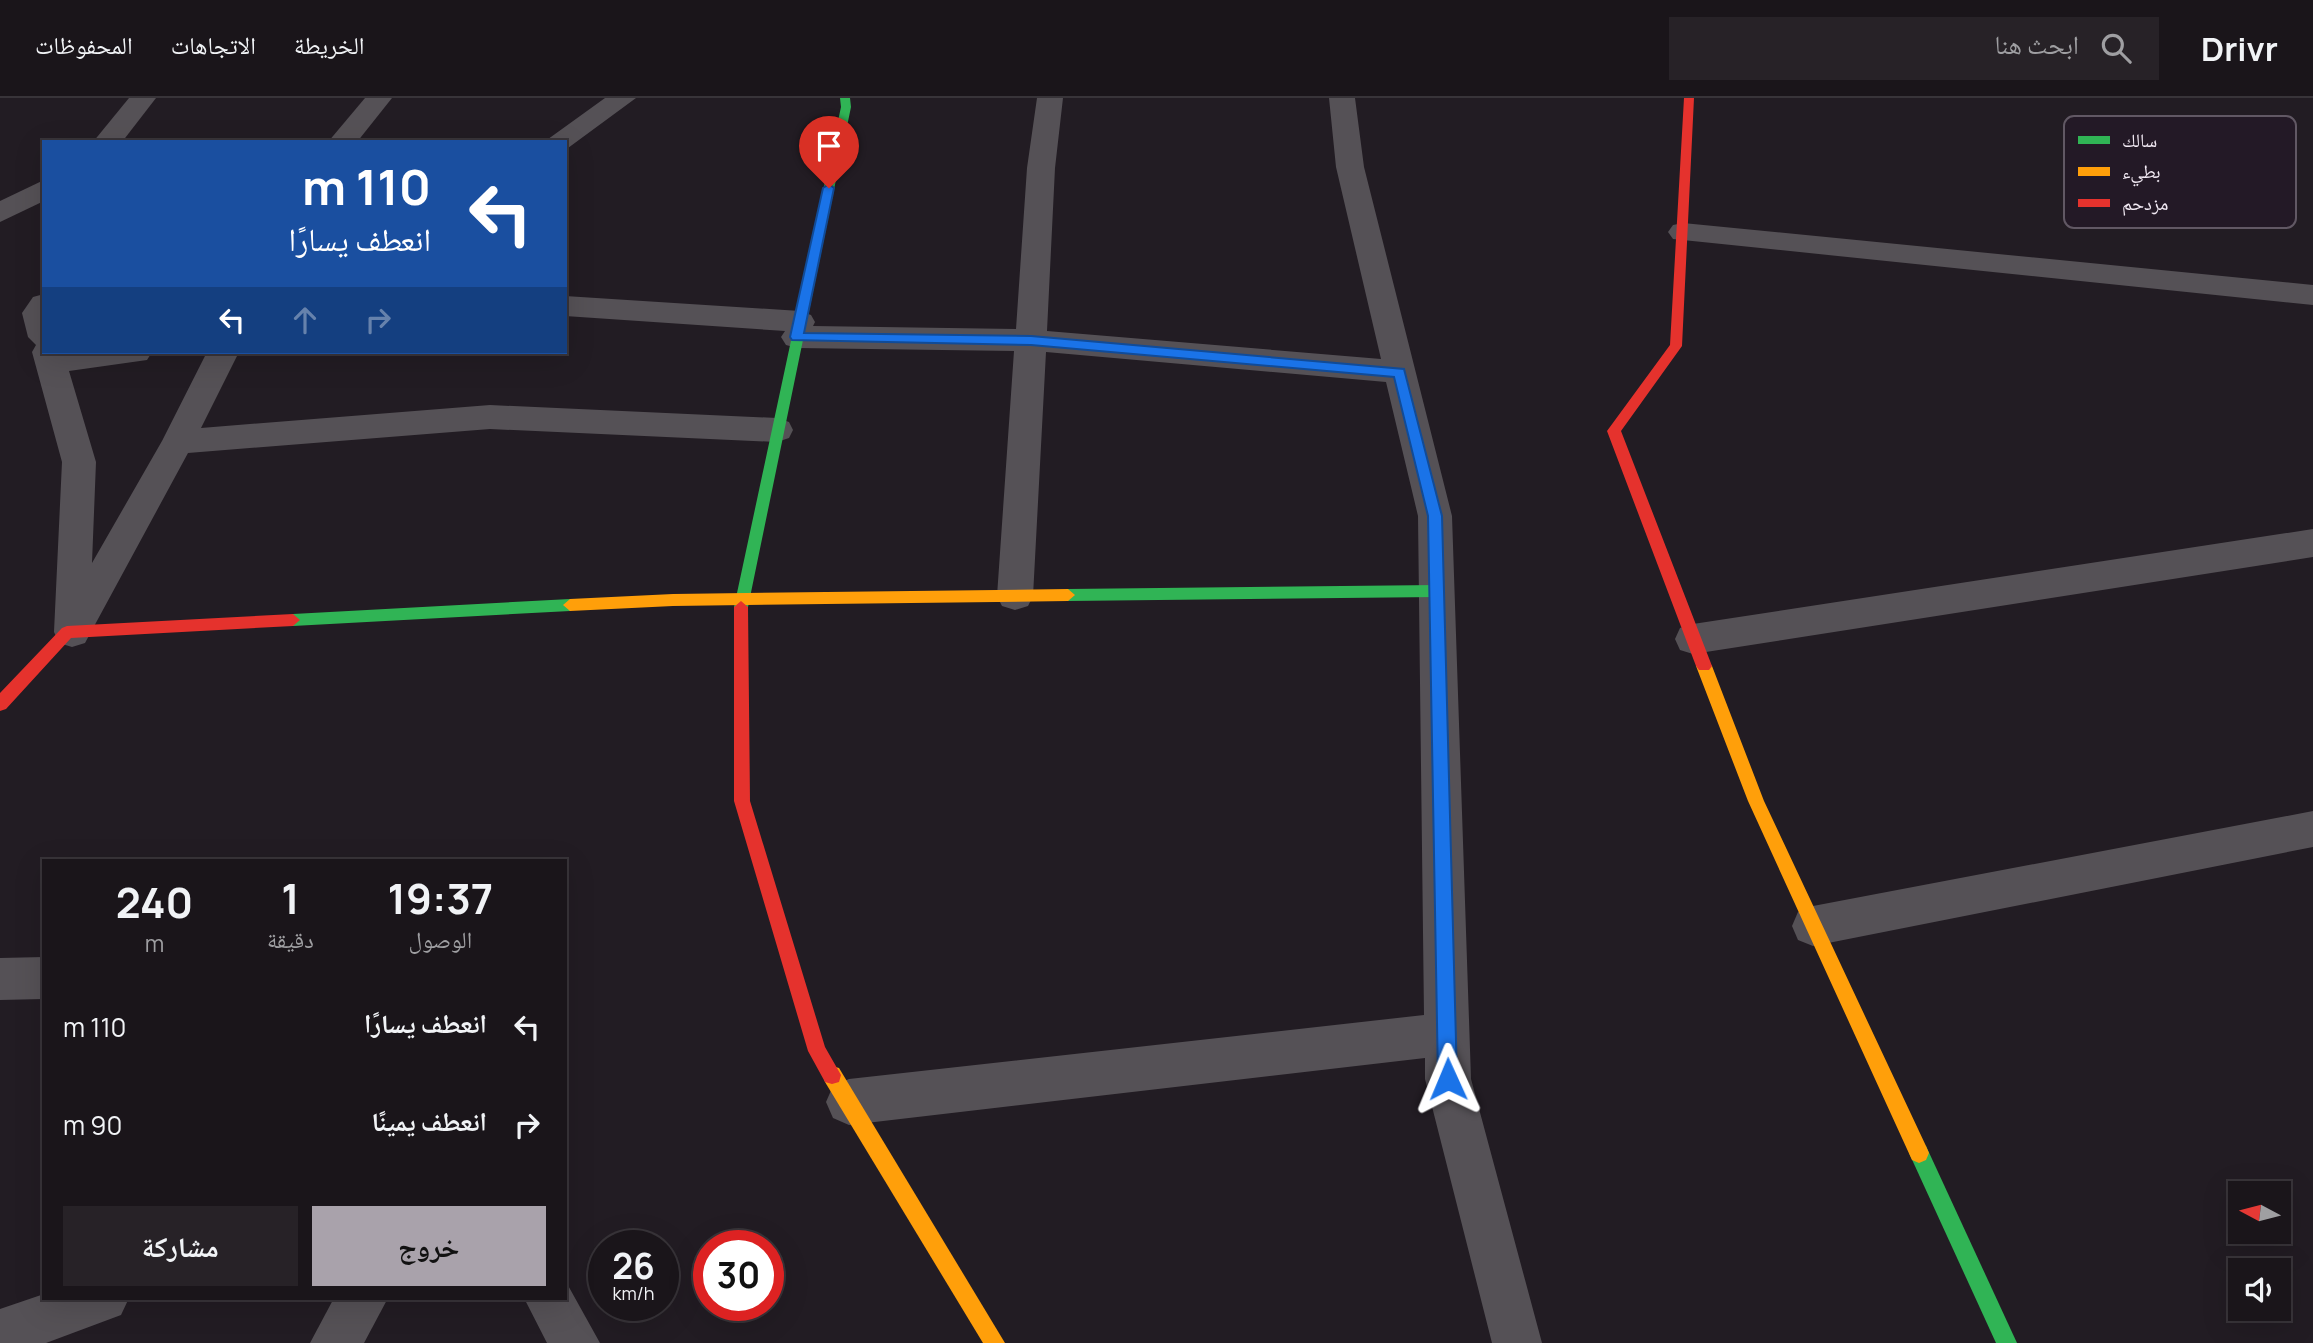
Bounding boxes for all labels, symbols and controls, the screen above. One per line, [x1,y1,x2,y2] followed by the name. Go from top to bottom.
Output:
[1669,17,2159,80] search box
[1995,26,2079,62] text: ابحث هنا
[2201,26,2278,71] text: Drivr
[35,28,133,61] text: المحفوظات
[171,28,256,61] text: الاتجاهات
[294,28,365,61] text: الخريطة
[2097,29,2135,67] icon: search
[799,116,859,188] pin
[2064,116,2296,228] legend
[810,127,848,165] icon: arrive
[2122,127,2157,153] text: سالك
[302,153,431,220] text: 110 m
[2122,158,2161,187] text: بطيء
[455,168,546,259] icon: left
[2122,190,2168,216] text: مزدحم
[288,217,431,261] text: انعطف يسارًا
[213,301,251,339] icon: left
[286,301,324,339] icon: ahead
[359,301,397,339] icon: right
[281,869,300,927] text: 1
[388,869,493,927] text: 19:37
[116,873,193,931] text: 240
[267,923,314,955] text: دقيقة
[409,923,472,955] text: الوصول
[145,927,164,959] text: m
[364,1005,487,1041] text: انعطف يسارًا
[508,1008,546,1046] icon: left
[63,1009,126,1045] text: 110 m
[1411,1042,1485,1116] position arrow
[372,1103,487,1139] text: انعطف يمينًا
[508,1106,546,1144] icon: right
[63,1107,122,1143] text: 90 m
[2228,1181,2291,1244] north arrow
[2228,1181,2291,1321] map controls
[63,1206,298,1286] button: مشاركة
[312,1206,546,1286] button: خروج
[693,1230,784,1321] speed limit sign: 30
[612,1242,655,1290] text: 26
[2228,1258,2291,1321] button: sound
[613,1281,654,1305] text: km/h

